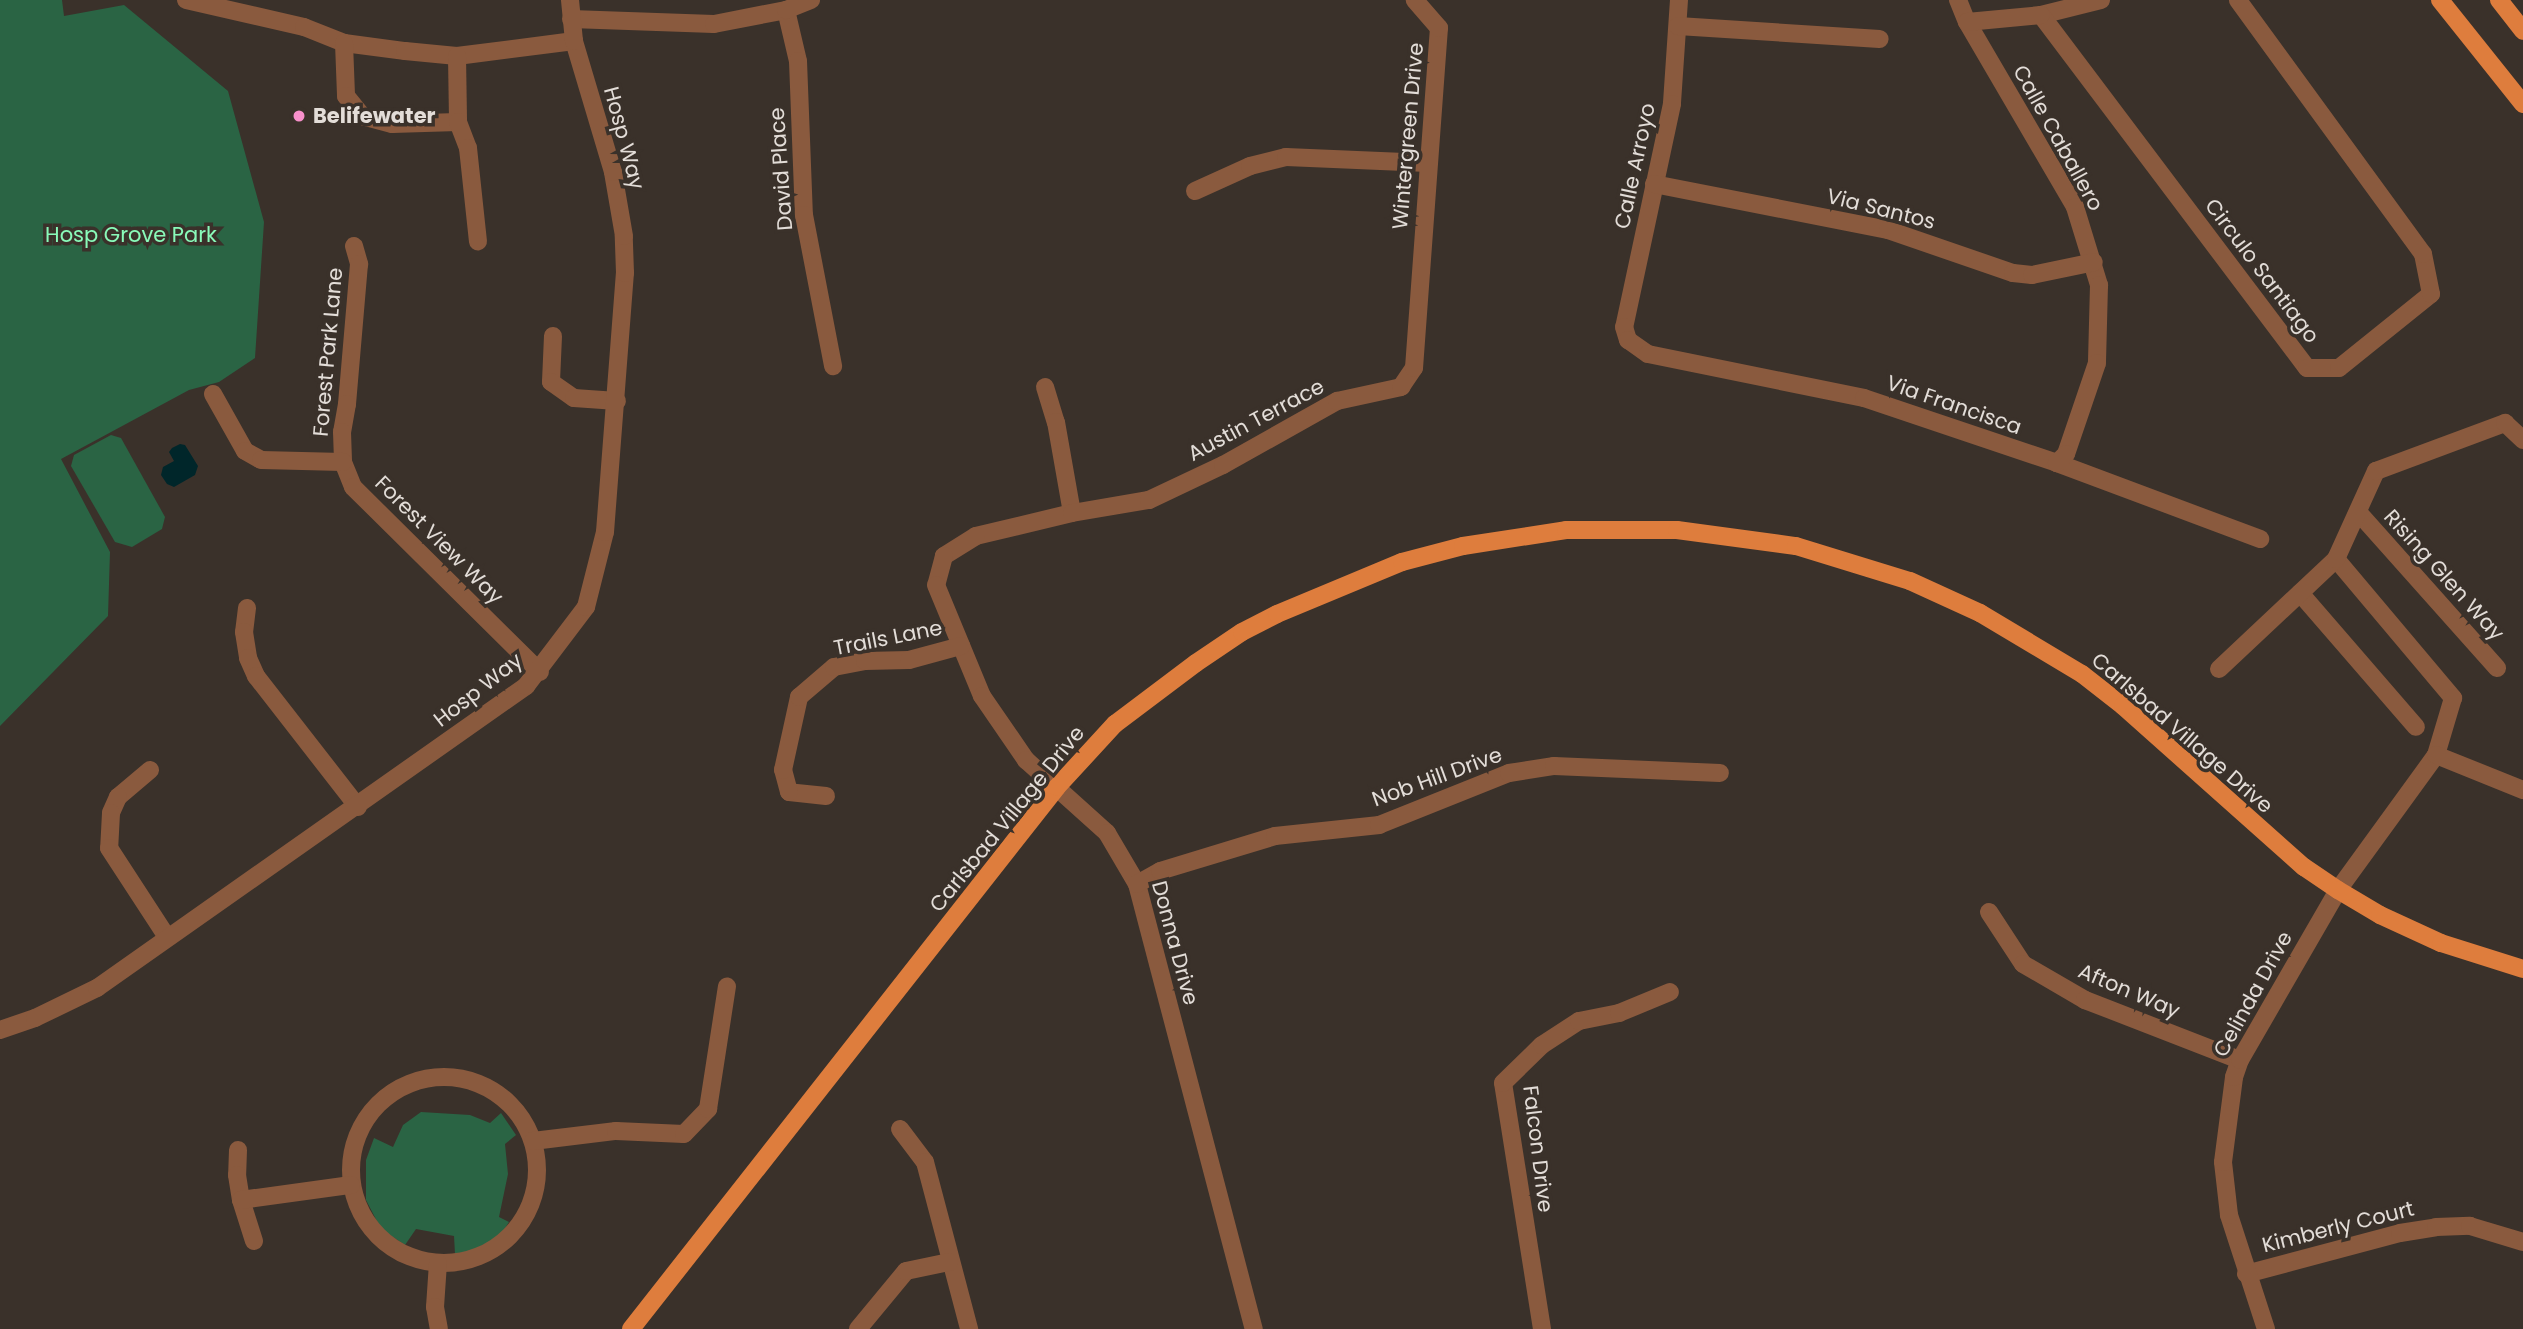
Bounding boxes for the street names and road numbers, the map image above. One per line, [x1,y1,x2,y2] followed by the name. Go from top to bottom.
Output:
[1387,42,1429,230] street label: Wintergreen Drive
[2008,61,2108,215] street label: Calle Caballero
[598,84,650,192] street label: Hosp Way
[1609,101,1661,231] street label: Calle Arroyo
[764,107,798,231] street label: David Place
[1824,183,1938,235] street label: Via Santos
[2200,194,2324,348] street label: Circulo Santiago
[308,267,348,437] street label: Forest Park Lane
[1883,370,2025,440] street label: Via Francisca
[1184,374,1328,466] street label: Austin Terrace
[370,471,508,609] street label: Forest View Way
[2379,504,2509,646] street label: Rising Glen Way
[832,615,944,661] street label: Trails Lane
[2086,647,2278,819] street label: Carlsbad Village Drive
[429,648,527,732] street label: Hosp Way
[924,721,1090,917] street label: Carlsbad Village Drive
[1369,742,1505,812] street label: Nob Hill Drive
[1146,878,1204,1008] street label: Donna Drive
[2208,927,2298,1061] street label: Celinda Drive
[2075,958,2183,1024] street label: Afton Way
[1518,1084,1558,1214] street label: Falcon Drive
[2259,1196,2417,1258] street label: Kimberly Court

